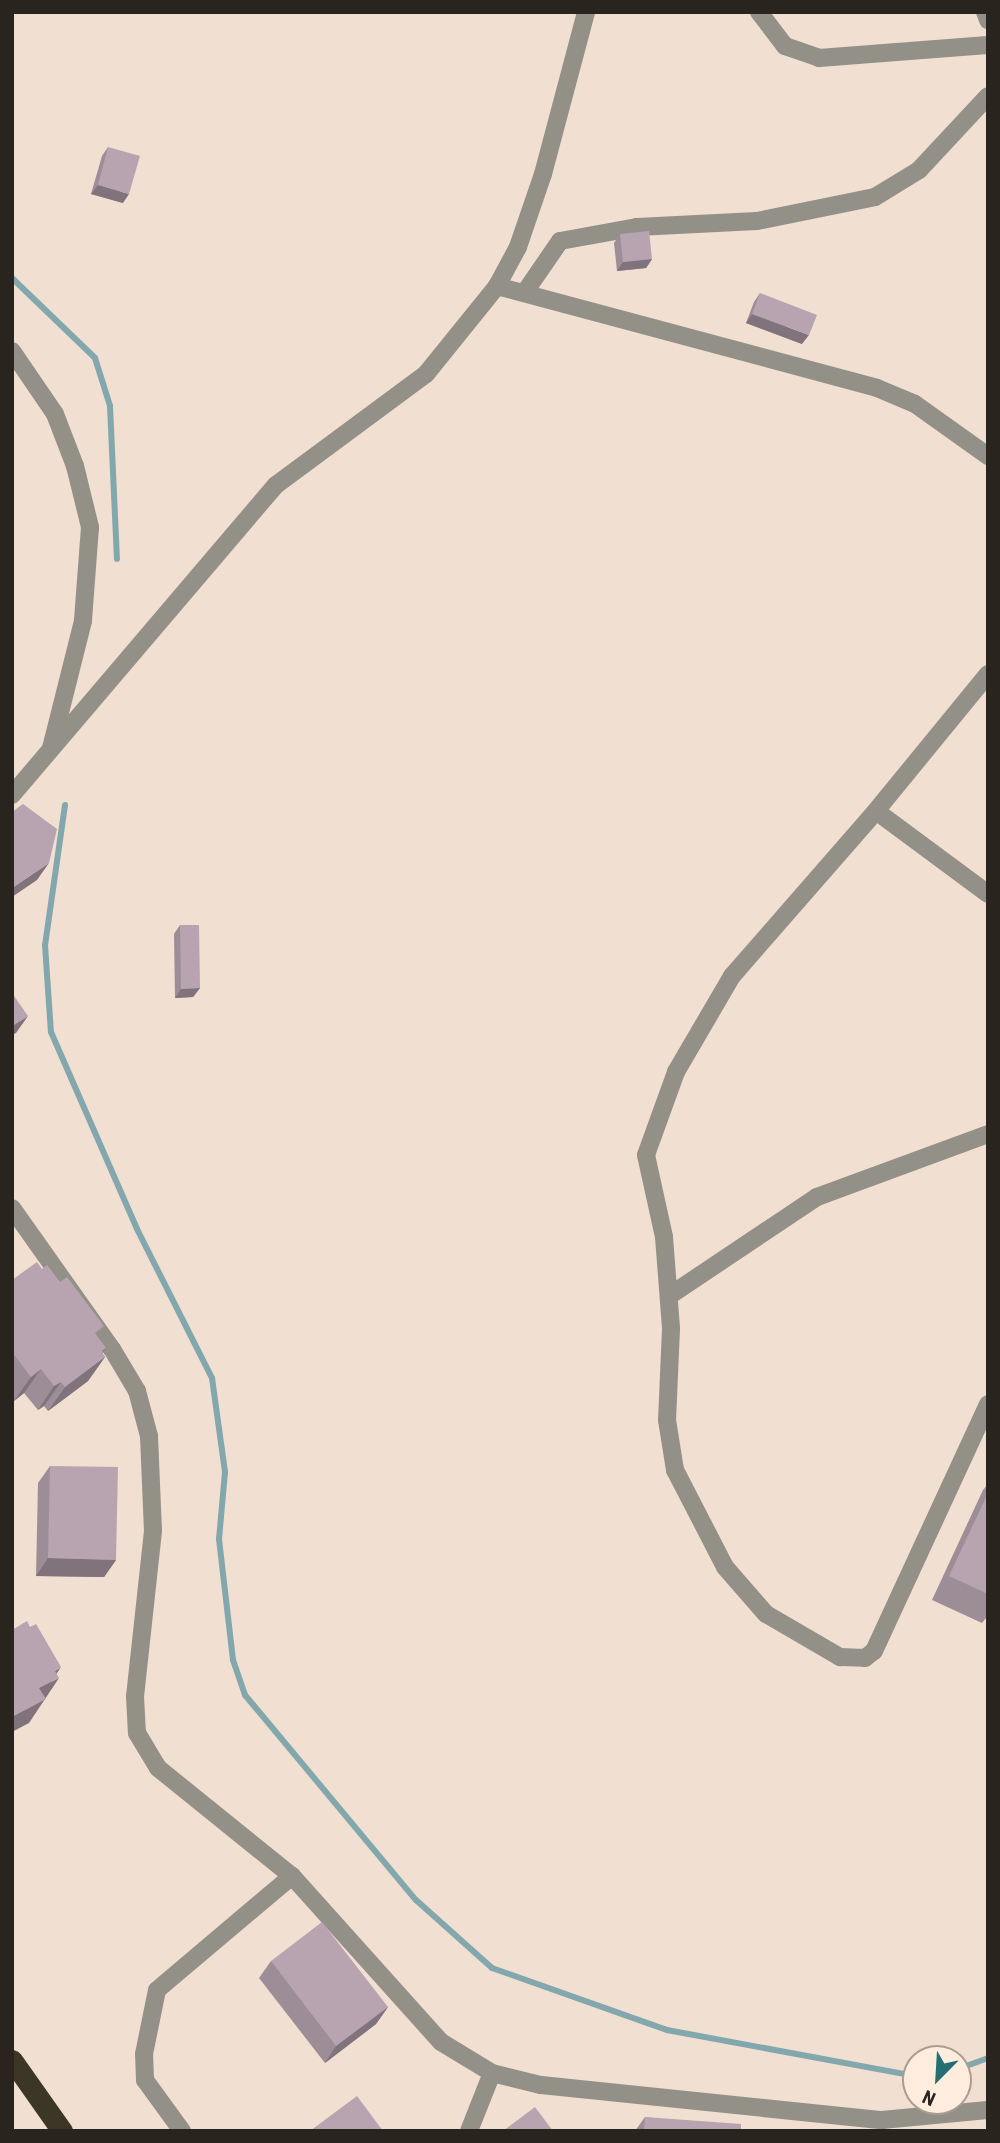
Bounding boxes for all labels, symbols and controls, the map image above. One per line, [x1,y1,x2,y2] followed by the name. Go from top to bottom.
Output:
[902,2045,972,2115] north arrow
[919,2085,939,2111] text: N

